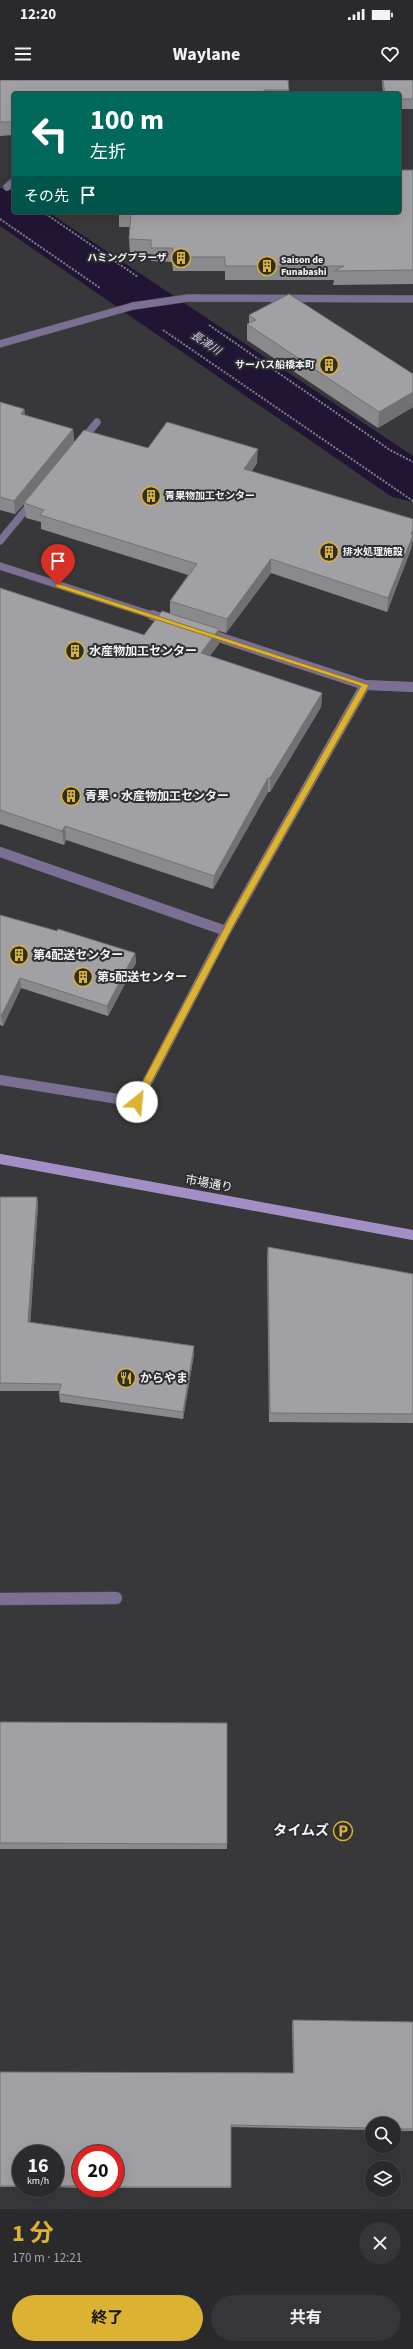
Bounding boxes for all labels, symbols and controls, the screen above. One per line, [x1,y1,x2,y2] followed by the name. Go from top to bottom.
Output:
[20,4,56,25] text: 12:20
[173,42,240,67] text: Waylane
[12,43,34,65] icon: menu
[379,43,401,65] icon: heart
[90,100,164,140] text: 100 m
[24,108,76,160] icon: left
[90,140,126,165] text: 左折
[77,184,99,206] icon: arrive
[24,186,69,207] text: その先
[170,247,192,269] building icon: ハミングプラーザ
[87,251,167,265] place label: ハミングプラーザ
[281,253,327,279] place label: Saison de Funabashi
[256,255,278,277] building icon: Saison de Funabashi
[188,328,225,359] water label: 長津川
[318,354,340,376] building icon: サーパス船橋本町
[235,358,315,372] place label: サーパス船橋本町
[140,485,162,507] building icon: 青果物加工センター
[165,489,255,503] place label: 青果物加工センター
[318,541,340,563] building icon: 排水処理施設
[41,544,75,585] pin
[342,545,403,559] place label: 排水処理施設
[47,550,69,572] icon: arrive
[64,640,86,662] building icon: 水産物加工センター
[89,643,197,660] place label: 水産物加工センター
[60,785,82,807] building icon: 青果・水産物加工センター
[85,788,229,805] place label: 青果・水産物加工センター
[8,944,30,966] building icon: 第4配送センター
[33,947,123,964] place label: 第4配送センター
[72,966,94,988] building icon: 第5配送センター
[97,969,187,986] place label: 第5配送センター
[116,1081,158,1123] position arrow
[184,1171,234,1197] street label: 市場通り
[115,1367,137,1389] restaurant icon: からやま
[140,1370,188,1387] place label: からやま
[332,1820,354,1842] parking icon: タイムズ
[273,1821,329,1841] place label: タイムズ
[365,2117,401,2197] map controls
[365,2117,401,2153] button: search
[72,2145,124,2197] speed limit sign: 20
[27,2152,49,2180] text: 16
[365,2161,401,2197] button: layers
[27,2174,49,2188] text: km/h
[12,2216,53,2251] text: 1 分
[359,2222,401,2264] button: close
[12,2249,82,2267] text: 170 m · 12:21
[12,2295,203,2341] button: 終了
[211,2295,401,2341] button: 共有

